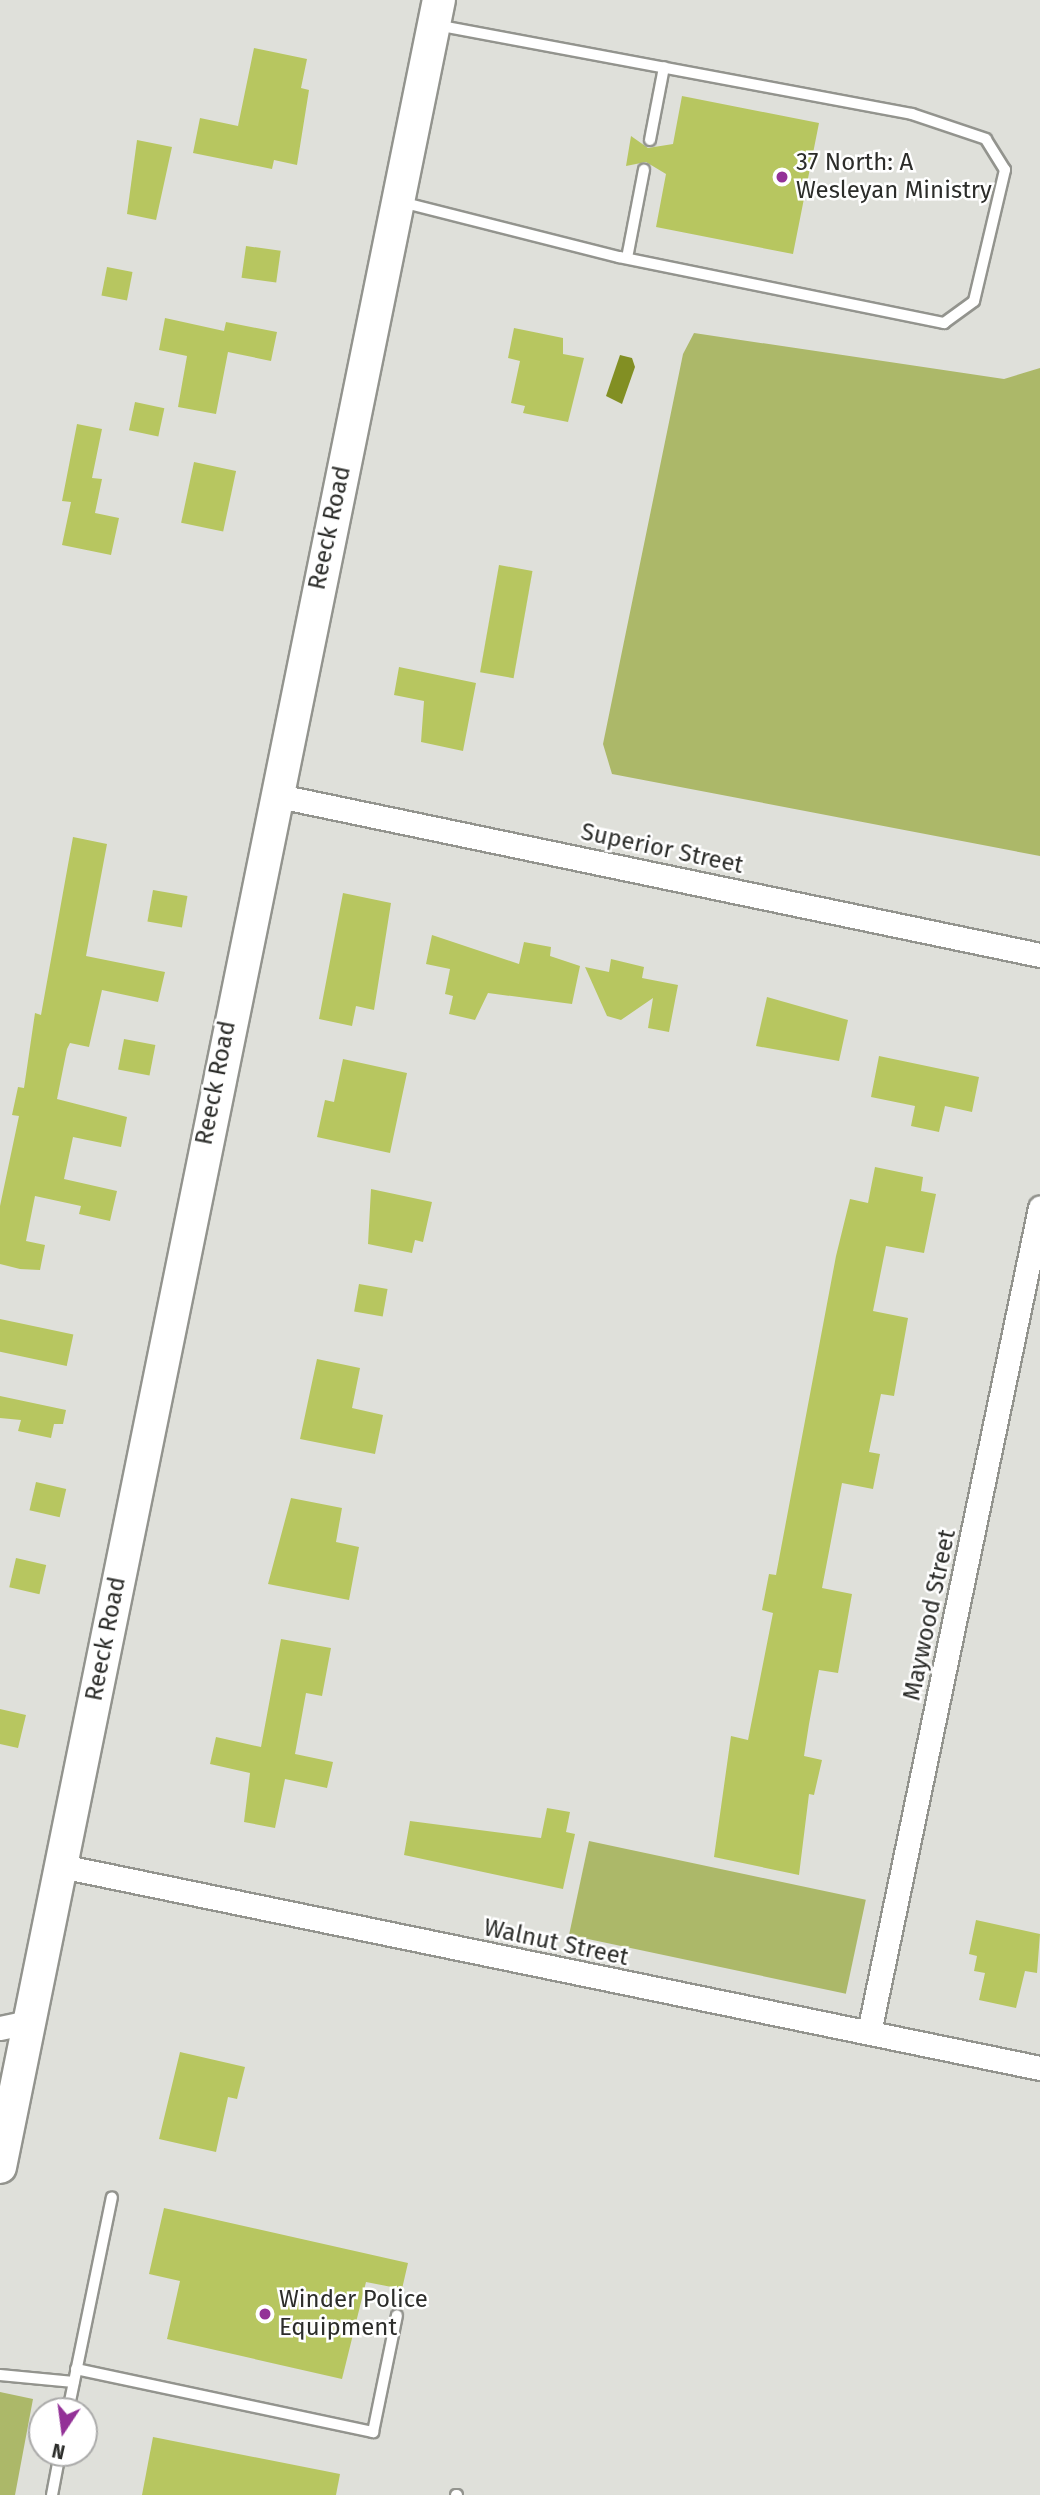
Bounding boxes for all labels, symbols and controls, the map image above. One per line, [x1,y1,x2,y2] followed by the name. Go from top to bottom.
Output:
[796,149,992,205] place label: 37 North: A Wesleyan Ministry
[774,169,790,185] marker: 37 North: A Wesleyan Ministry
[303,463,357,593] street label: Reeck Road
[578,818,746,880] street label: Superior Street
[190,1019,242,1147] street label: Reeck Road
[898,1527,962,1703] street label: Maywood Street
[80,1575,132,1703] street label: Reeck Road
[481,1914,631,1972] street label: Walnut Street
[279,2286,428,2342] place label: Winder Police Equipment
[257,2306,273,2322] marker: Winder Police Equipment
[28,2397,98,2467] north arrow
[50,2438,67,2464] text: N

